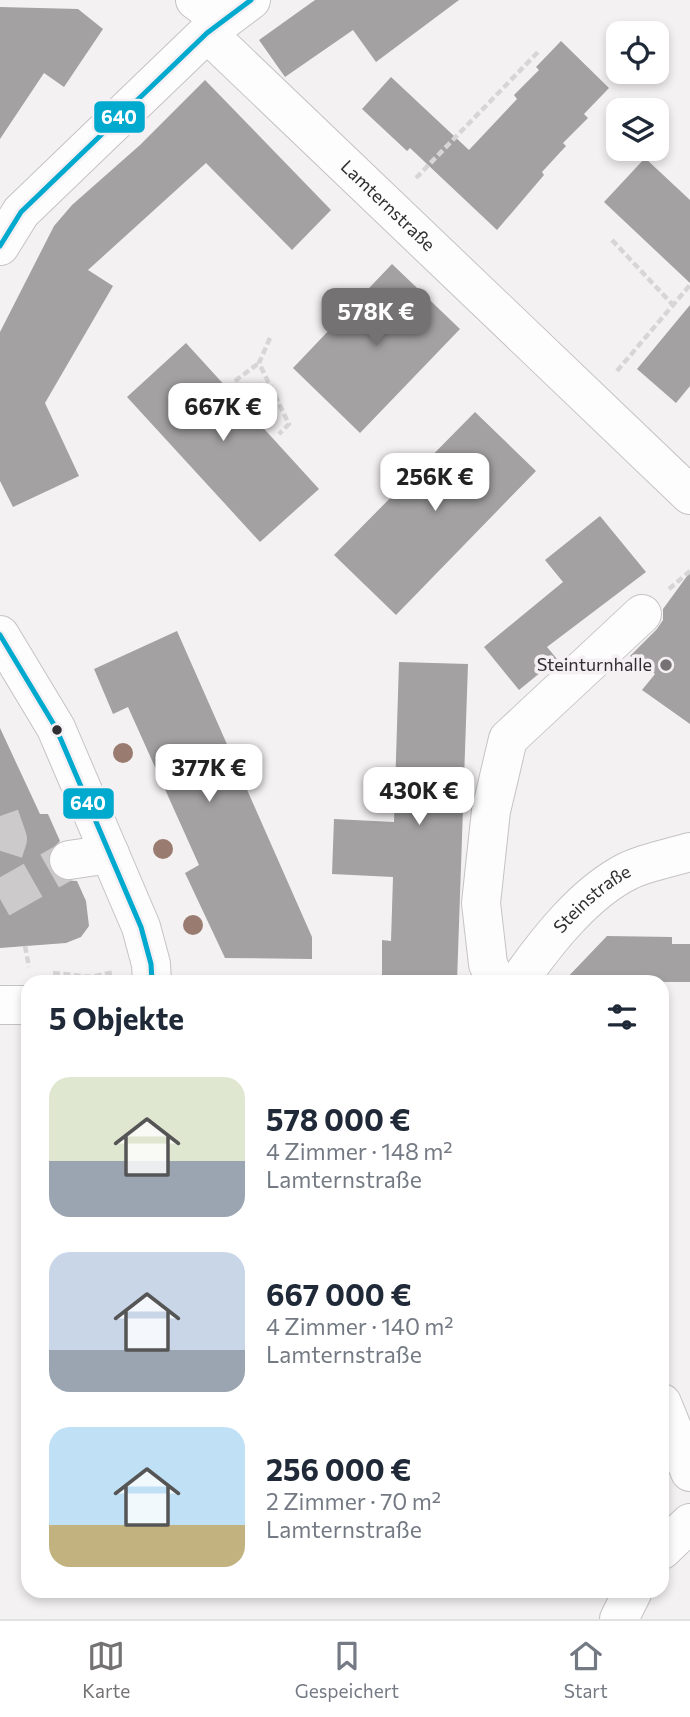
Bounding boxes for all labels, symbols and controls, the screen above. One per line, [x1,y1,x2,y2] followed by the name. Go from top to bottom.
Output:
[606,21,669,161] map controls
[606,21,669,84] button: locate
[606,98,669,161] button: layers
[93,100,146,134] line badge: 640
[101,105,137,128] text: 640
[337,155,440,255] street label: Lamternstraße
[319,288,433,348] pin: 578K €
[338,297,414,325] text: 578K €
[166,384,280,443] pin: 667K €
[184,392,262,420] text: 667K €
[378,454,492,513] pin: 256K €
[396,462,474,490] text: 256K €
[537,653,652,675] place label: Steinturnhalle
[658,657,674,673] marker: Steinturnhalle
[50,723,64,737] unlabelled marker
[152,744,266,804] pin: 377K €
[171,753,247,781] text: 377K €
[362,768,476,827] pin: 430K €
[379,776,459,804] text: 430K €
[62,787,115,820] line badge: 640
[70,791,106,814] text: 640
[548,860,634,937] street label: Steinstraße
[603,998,641,1036] icon: filters
[49,999,184,1036] text: 5 Objekte
[266,1100,411,1137] text: 578 000 €
[105,1105,189,1189] icon: home
[266,1137,453,1165] text: 4 Zimmer · 148 m²
[266,1165,422,1193] text: Lamternstraße
[266,1275,412,1312] text: 667 000 €
[105,1280,189,1364] icon: home
[266,1312,454,1340] text: 4 Zimmer · 140 m²
[266,1340,422,1368] text: Lamternstraße
[266,1450,411,1487] text: 256 000 €
[105,1455,189,1539] icon: home
[266,1487,441,1515] text: 2 Zimmer · 70 m²
[266,1515,422,1543] text: Lamternstraße
[82,1637,130,1702] tab: Karte
[295,1637,399,1702] tab: Gespeichert
[564,1637,608,1702] tab: Start

